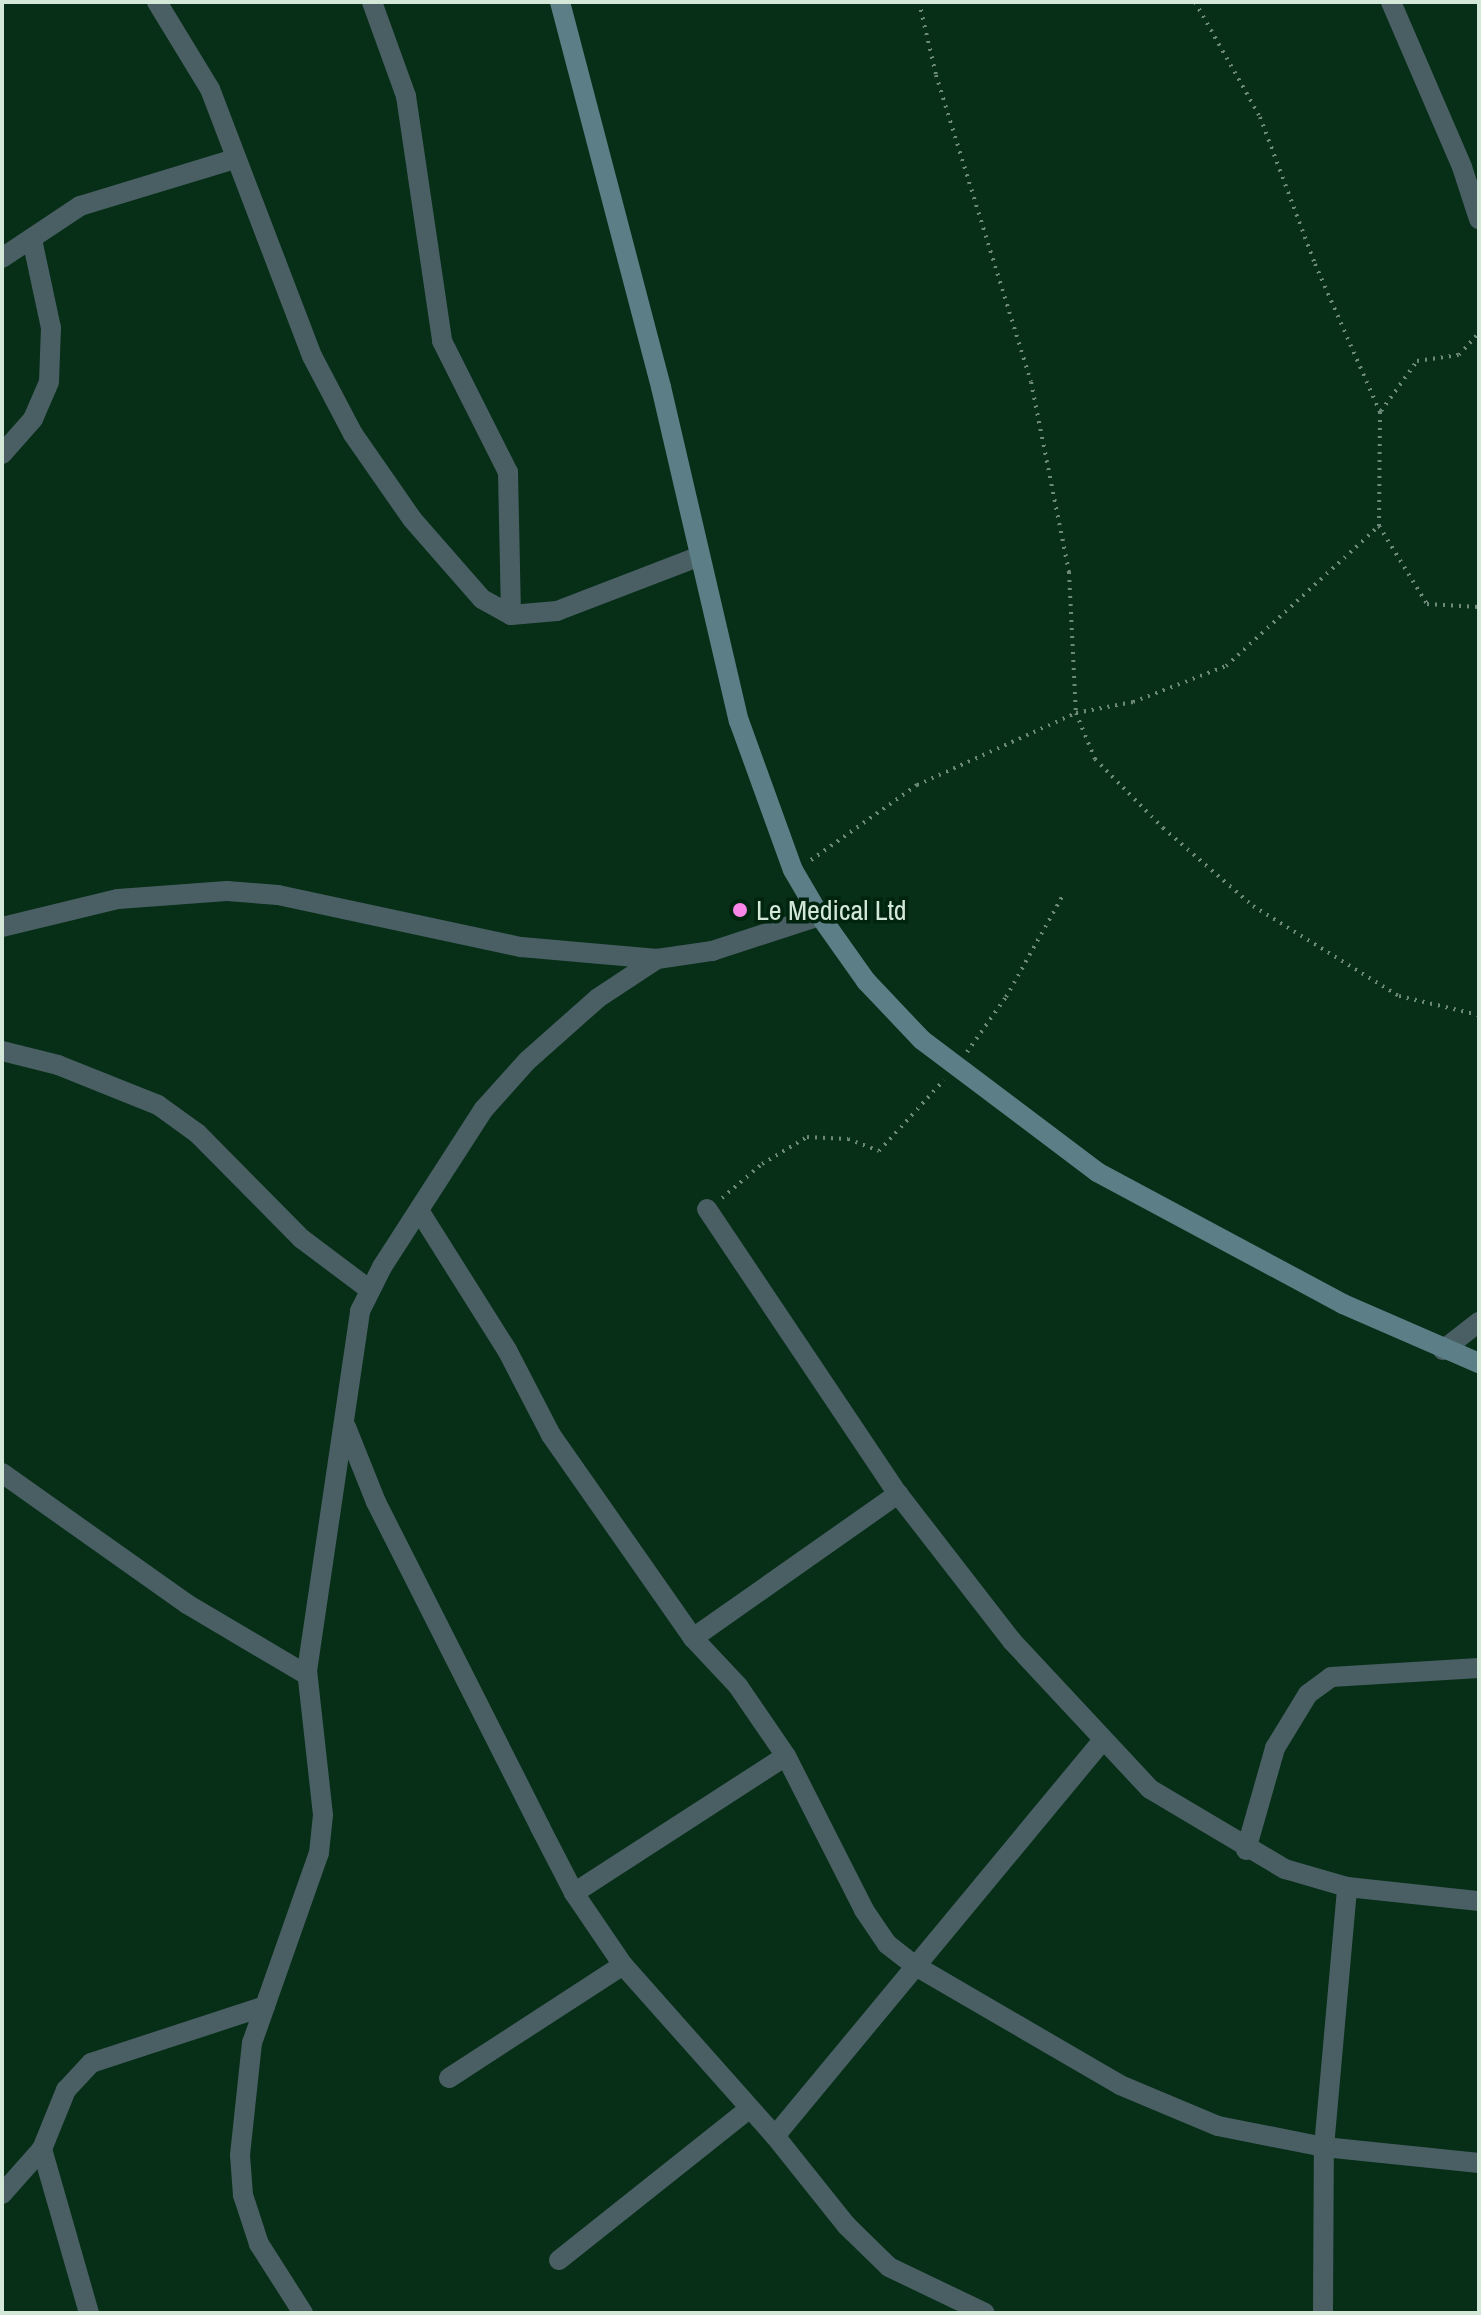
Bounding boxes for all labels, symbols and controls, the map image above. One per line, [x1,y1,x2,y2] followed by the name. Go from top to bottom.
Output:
[756,893,907,927] place label: Le Medical Ltd
[731,901,749,919] marker: Le Medical Ltd

